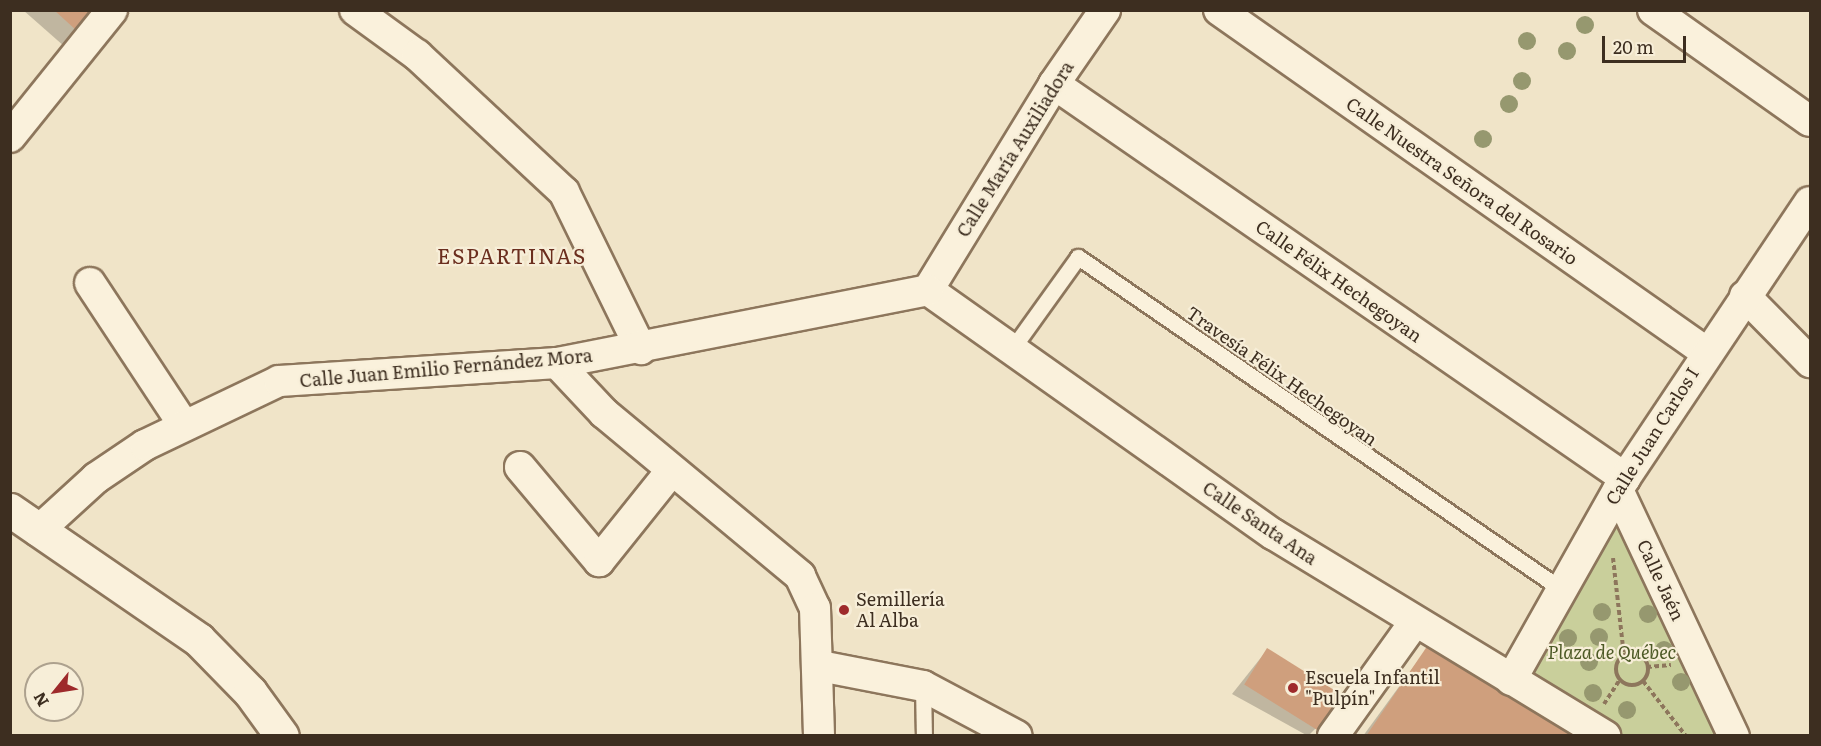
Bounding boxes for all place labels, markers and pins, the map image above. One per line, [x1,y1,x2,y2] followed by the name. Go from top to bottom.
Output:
[856,589,945,632] place label: Semillería Al Alba
[837,603,851,617] marker: Semillería Al Alba
[1305,667,1440,710] place label: Escuela Infantil "Pulpín"
[1286,681,1300,695] marker: Escuela Infantil "Pulpín"

